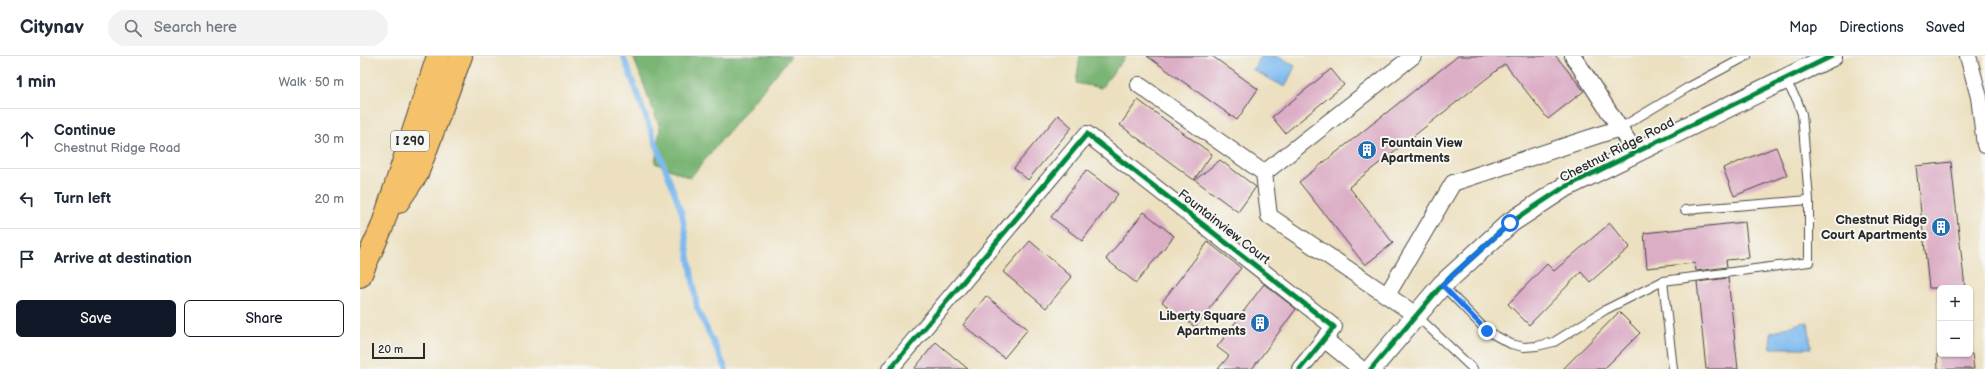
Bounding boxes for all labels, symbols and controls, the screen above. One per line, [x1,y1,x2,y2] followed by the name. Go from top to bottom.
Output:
[108,10,388,46] search box
[20,16,84,39] text: Citynav
[122,17,144,39] icon: search
[154,18,237,37] text: Search here
[1789,19,1817,36] text: Map
[1839,19,1904,36] text: Directions
[1926,19,1965,36] text: Saved
[16,72,56,92] text: 1 min
[278,74,344,90] text: Walk · 50 m
[1557,114,1677,186] street label: Chestnut Ridge Road
[54,121,116,140] text: Continue
[16,128,38,150] icon: ahead
[314,131,344,147] text: 30 m
[391,131,429,151] road number: I 290
[1380,135,1463,166] place label: Fountain View Apartments
[1356,139,1378,161] building icon: Fountain View Apartments
[54,140,181,156] text: Chestnut Ridge Road
[1175,186,1273,268] street label: Fountainview Court
[16,188,38,210] icon: left
[54,189,111,208] text: Turn left
[314,191,344,207] text: 20 m
[1821,212,1928,243] place label: Chestnut Ridge Court Apartments
[1501,214,1519,232] route start
[1930,216,1952,238] building icon: Chestnut Ridge Court Apartments
[16,248,38,270] icon: arrive
[54,249,192,268] text: Arrive at destination
[1937,285,1973,357] map controls
[1937,285,1973,321] button: +
[16,300,176,337] button: Save
[184,300,344,337] button: Share
[1159,308,1247,339] place label: Liberty Square Apartments
[1249,312,1271,334] building icon: Liberty Square Apartments
[1937,321,1973,357] button: −
[1478,322,1496,340] route end
[372,341,425,360] scale bar
[378,343,403,356] text: 20 m

